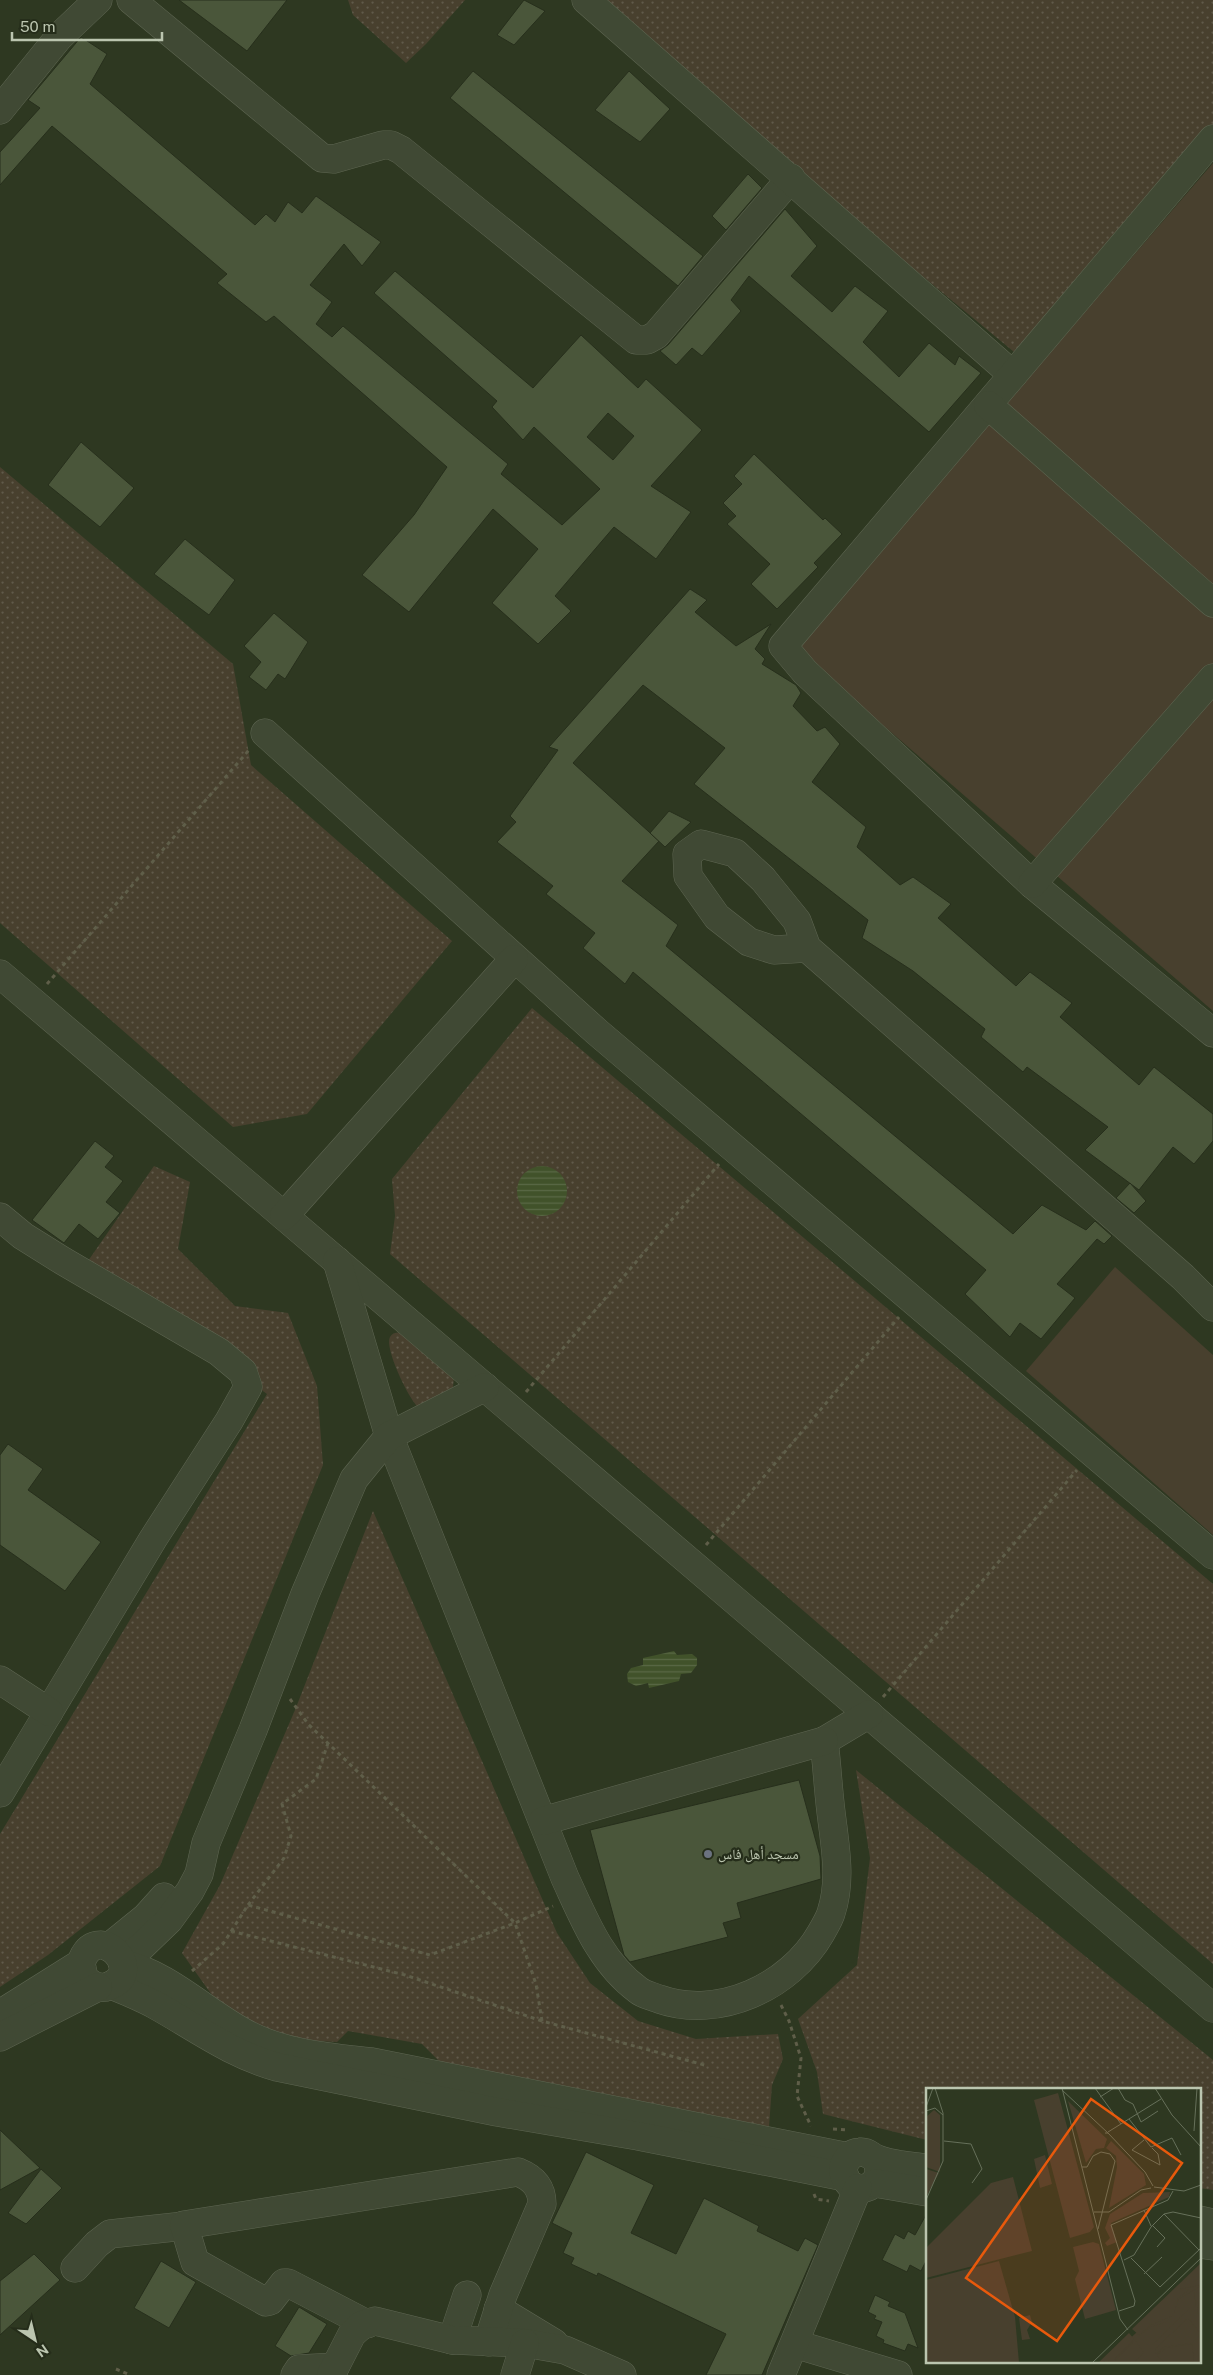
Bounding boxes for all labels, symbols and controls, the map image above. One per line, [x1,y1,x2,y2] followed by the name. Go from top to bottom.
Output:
[12,10,162,42] scale bar
[20,18,55,35] text: 50 m
[718,1846,799,1863] place label: مسجد أهل فاس
[702,1848,714,1860] marker: مسجد أهل فاس
[926,2088,1200,2362] inset map
[10,2315,60,2365] north arrow
[33,2341,52,2360] text: N

